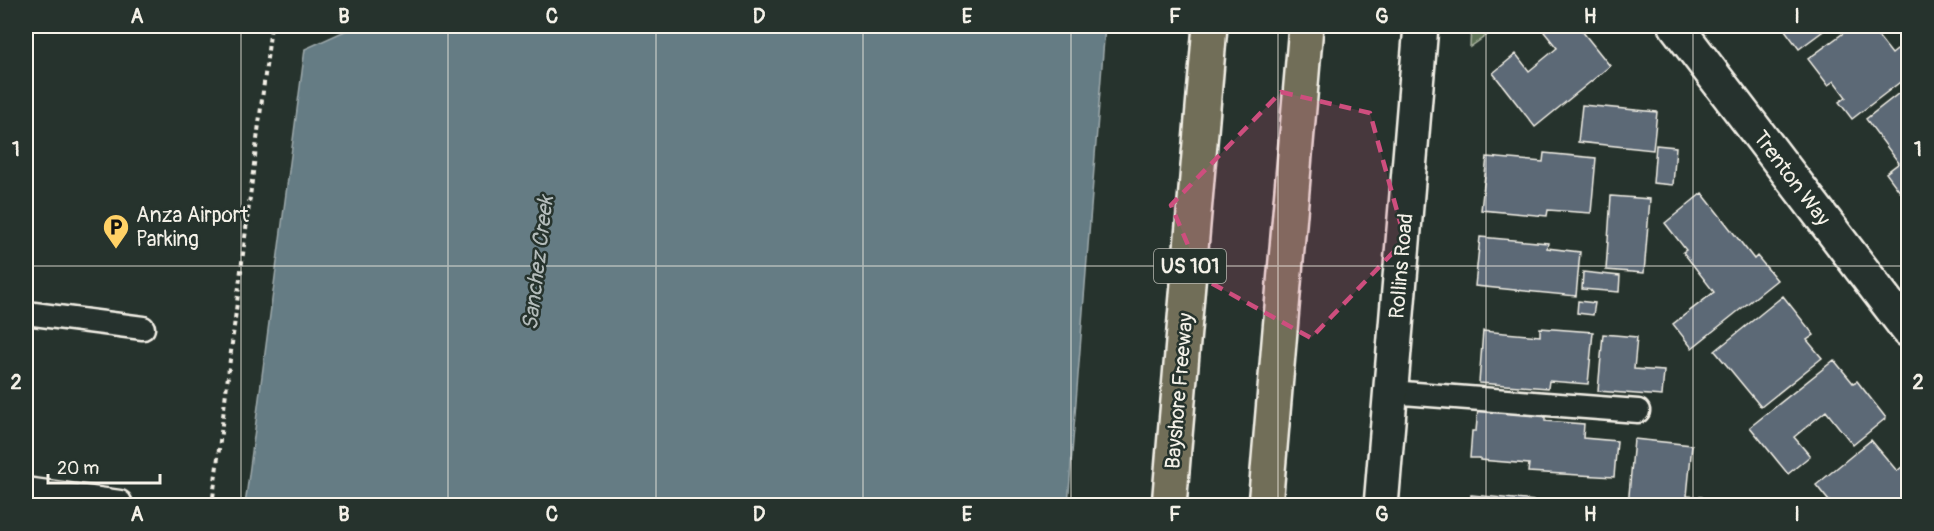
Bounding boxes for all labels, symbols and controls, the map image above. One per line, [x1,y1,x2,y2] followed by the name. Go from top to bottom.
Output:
[131,4,144,29] text: A
[338,4,350,29] text: B
[546,4,558,29] text: C
[753,4,766,29] text: D
[962,4,973,29] text: E
[1169,4,1181,29] text: F
[1375,4,1389,29] text: G
[1584,4,1597,29] text: H
[1794,4,1800,29] text: I
[1747,125,1836,231] street label: Trenton Way
[12,137,20,162] text: 1
[1914,137,1922,162] text: 1
[516,192,560,332] water label: Sanchez Creek
[136,202,249,253] place label: Anza Airport Parking
[101,212,131,250] parking icon: Anza Airport Parking
[1383,212,1420,320] street label: Rollins Road
[1154,249,1226,283] road number: US 101
[1159,312,1200,470] street label: Bayshore Freeway
[10,370,22,395] text: 2
[1912,370,1924,395] text: 2
[48,447,160,485] scale bar
[57,457,99,480] text: 20 m
[131,502,144,527] text: A
[338,502,350,527] text: B
[546,502,558,527] text: C
[753,502,766,527] text: D
[962,502,973,527] text: E
[1169,502,1181,527] text: F
[1375,502,1389,527] text: G
[1584,502,1597,527] text: H
[1794,502,1800,527] text: I

